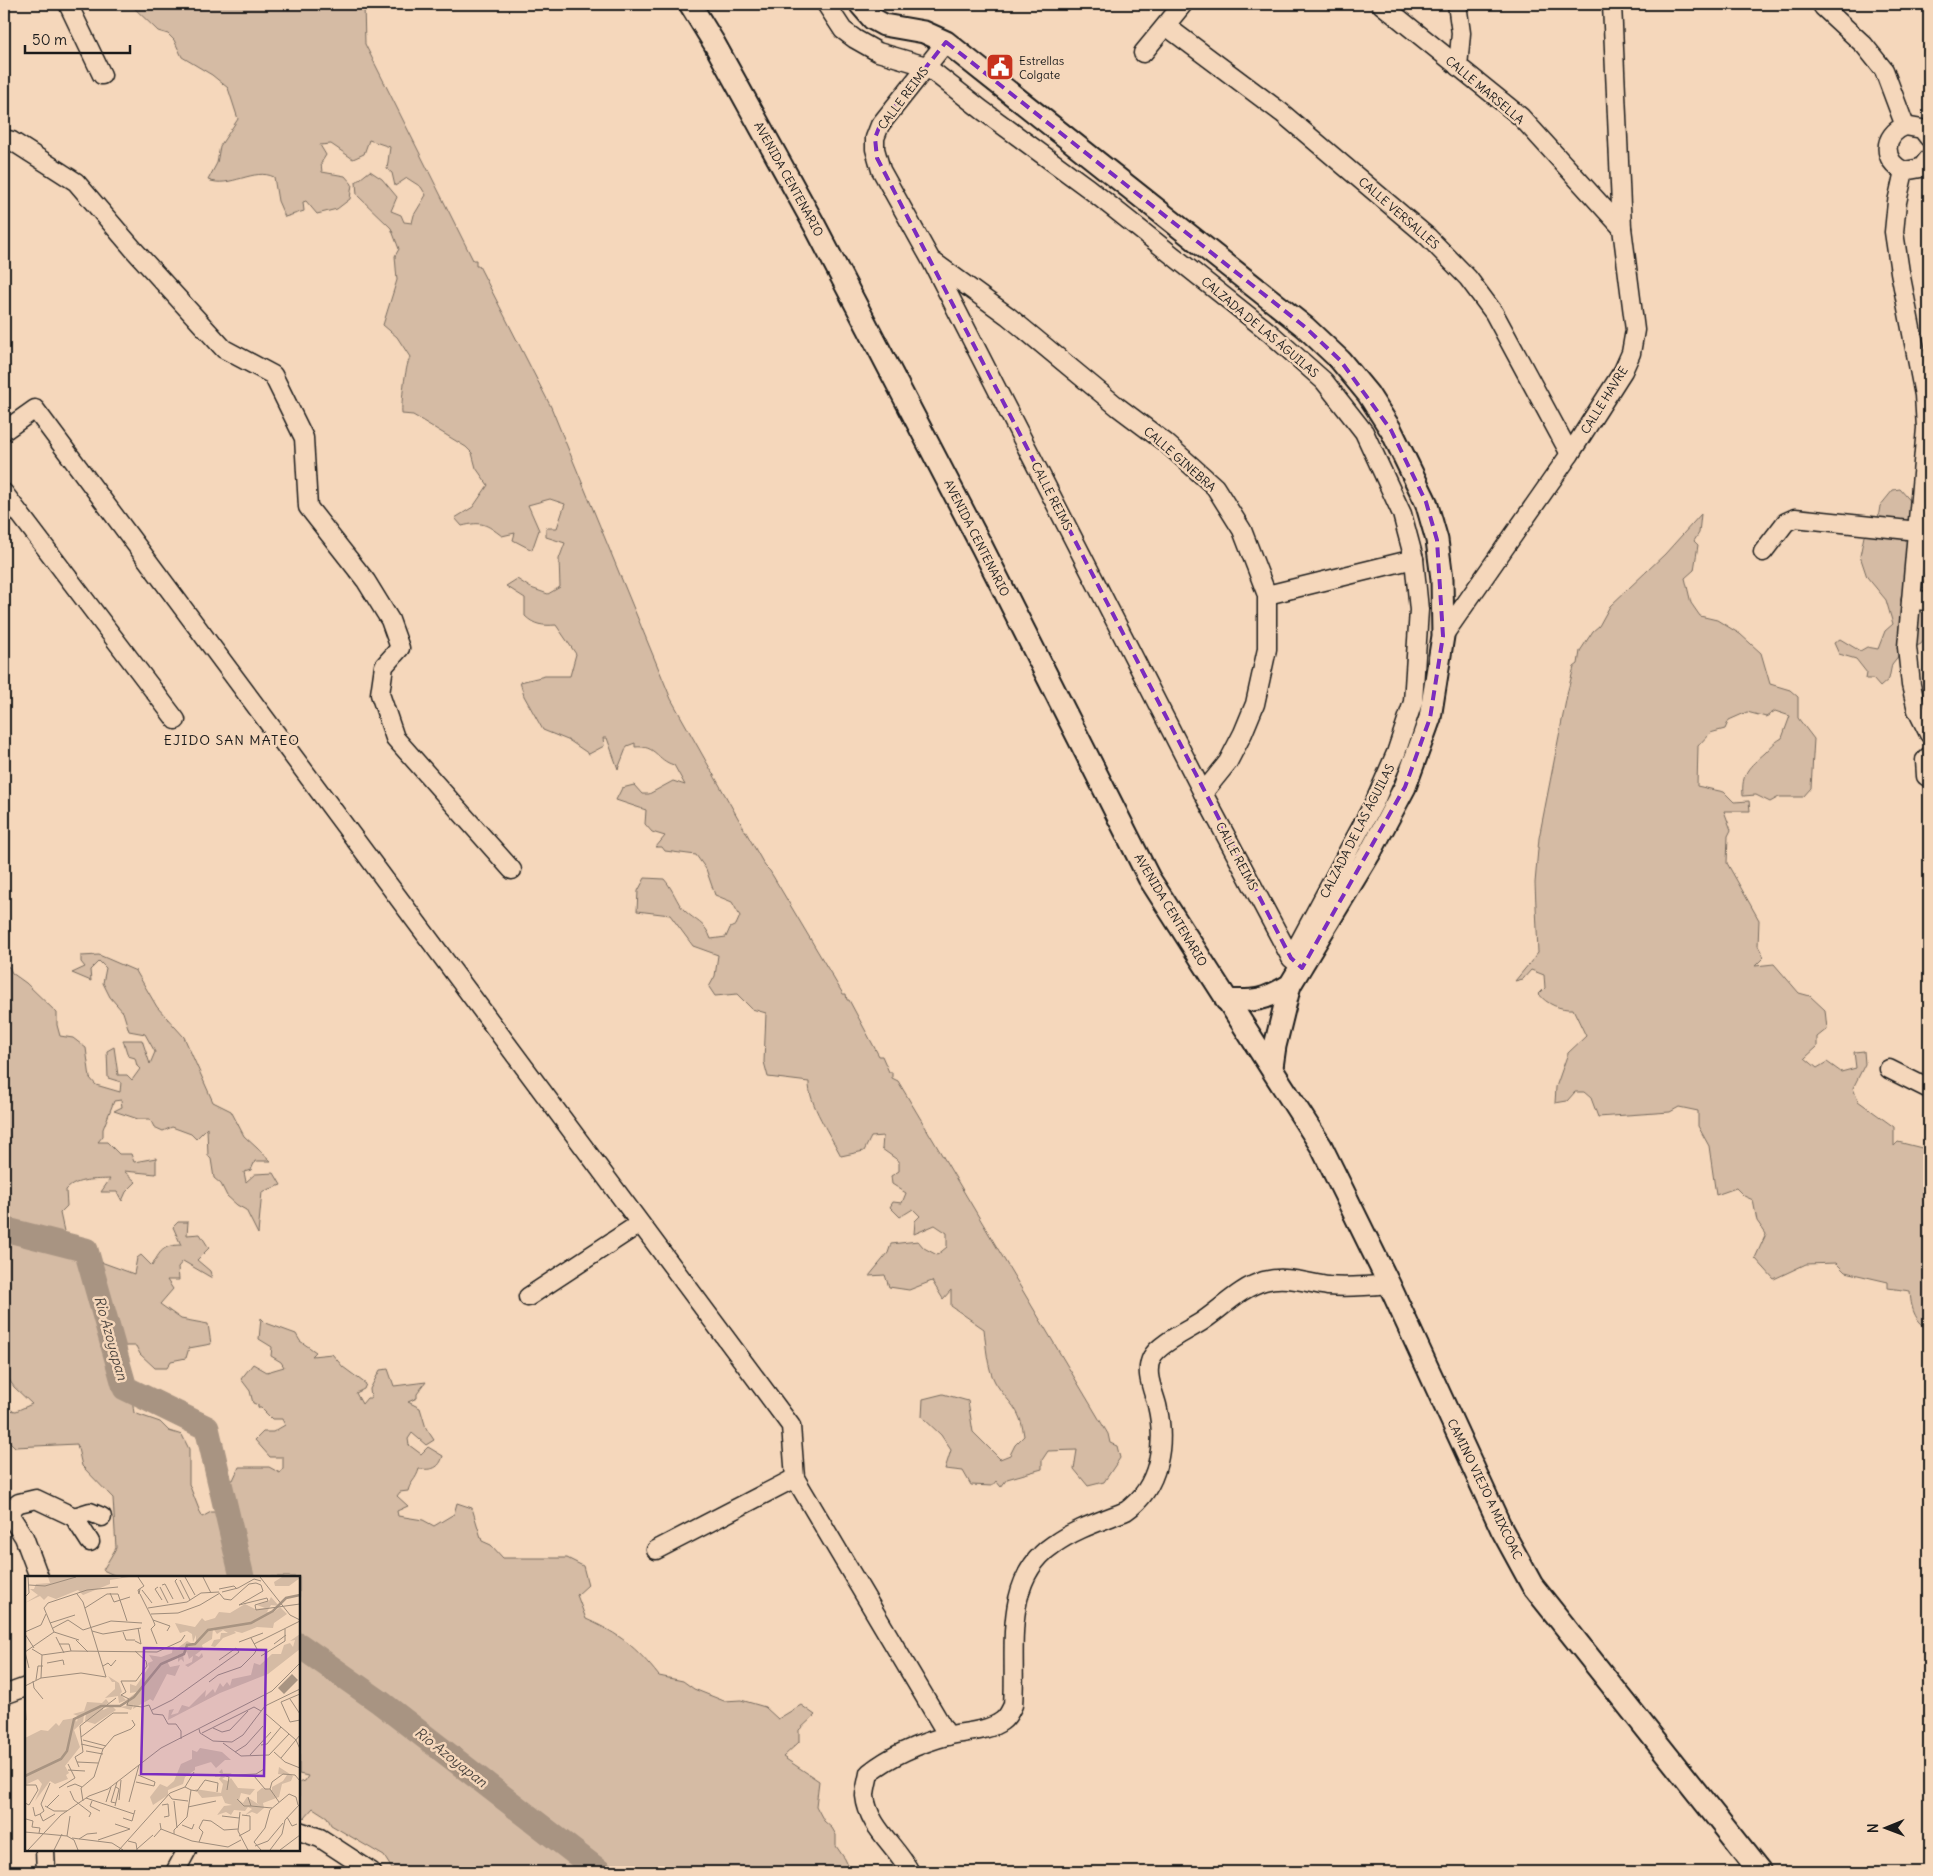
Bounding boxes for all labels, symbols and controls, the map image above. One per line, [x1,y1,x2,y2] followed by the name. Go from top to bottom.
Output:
[25,22,130,54] scale bar
[32,30,67,49] text: 50 m
[985,52,1015,82] public building icon: Estrellas Colgate
[1019,53,1064,82] place label: Estrellas Colgate
[1443,53,1528,127] street label: CALLE MARSELLA
[874,63,932,132] street label: CALLE REIMS
[751,119,827,239] street label: AVENIDA CENTENARIO
[1356,174,1443,252] street label: CALLE VERSALLES
[1198,273,1322,381] street label: CALZADA DE LAS ÁGUILAS
[1577,363,1631,437] street label: CALLE HAVRE
[1141,423,1219,495] street label: CALLE GINEBRA
[1028,459,1076,533] street label: CALLE REIMS
[941,477,1013,599] street label: AVENIDA CENTENARIO
[164,731,300,749] district label: EJIDO SAN MATEO
[1317,761,1398,901] street label: CALZADA DE LAS ÁGUILAS
[1213,819,1261,893] street label: CALLE REIMS
[1131,851,1211,969] street label: AVENIDA CENTENARIO
[90,1294,132,1383] water label: Rio Azoyapan
[1444,1416,1526,1562] street label: CAMINO VIEJO A MIXCOAC
[25,1576,300,1851] inset map
[411,1723,491,1791] water label: Rio Azoyapan
[1860,1804,1910,1854] north arrow
[1864,1823,1882,1833] text: N

